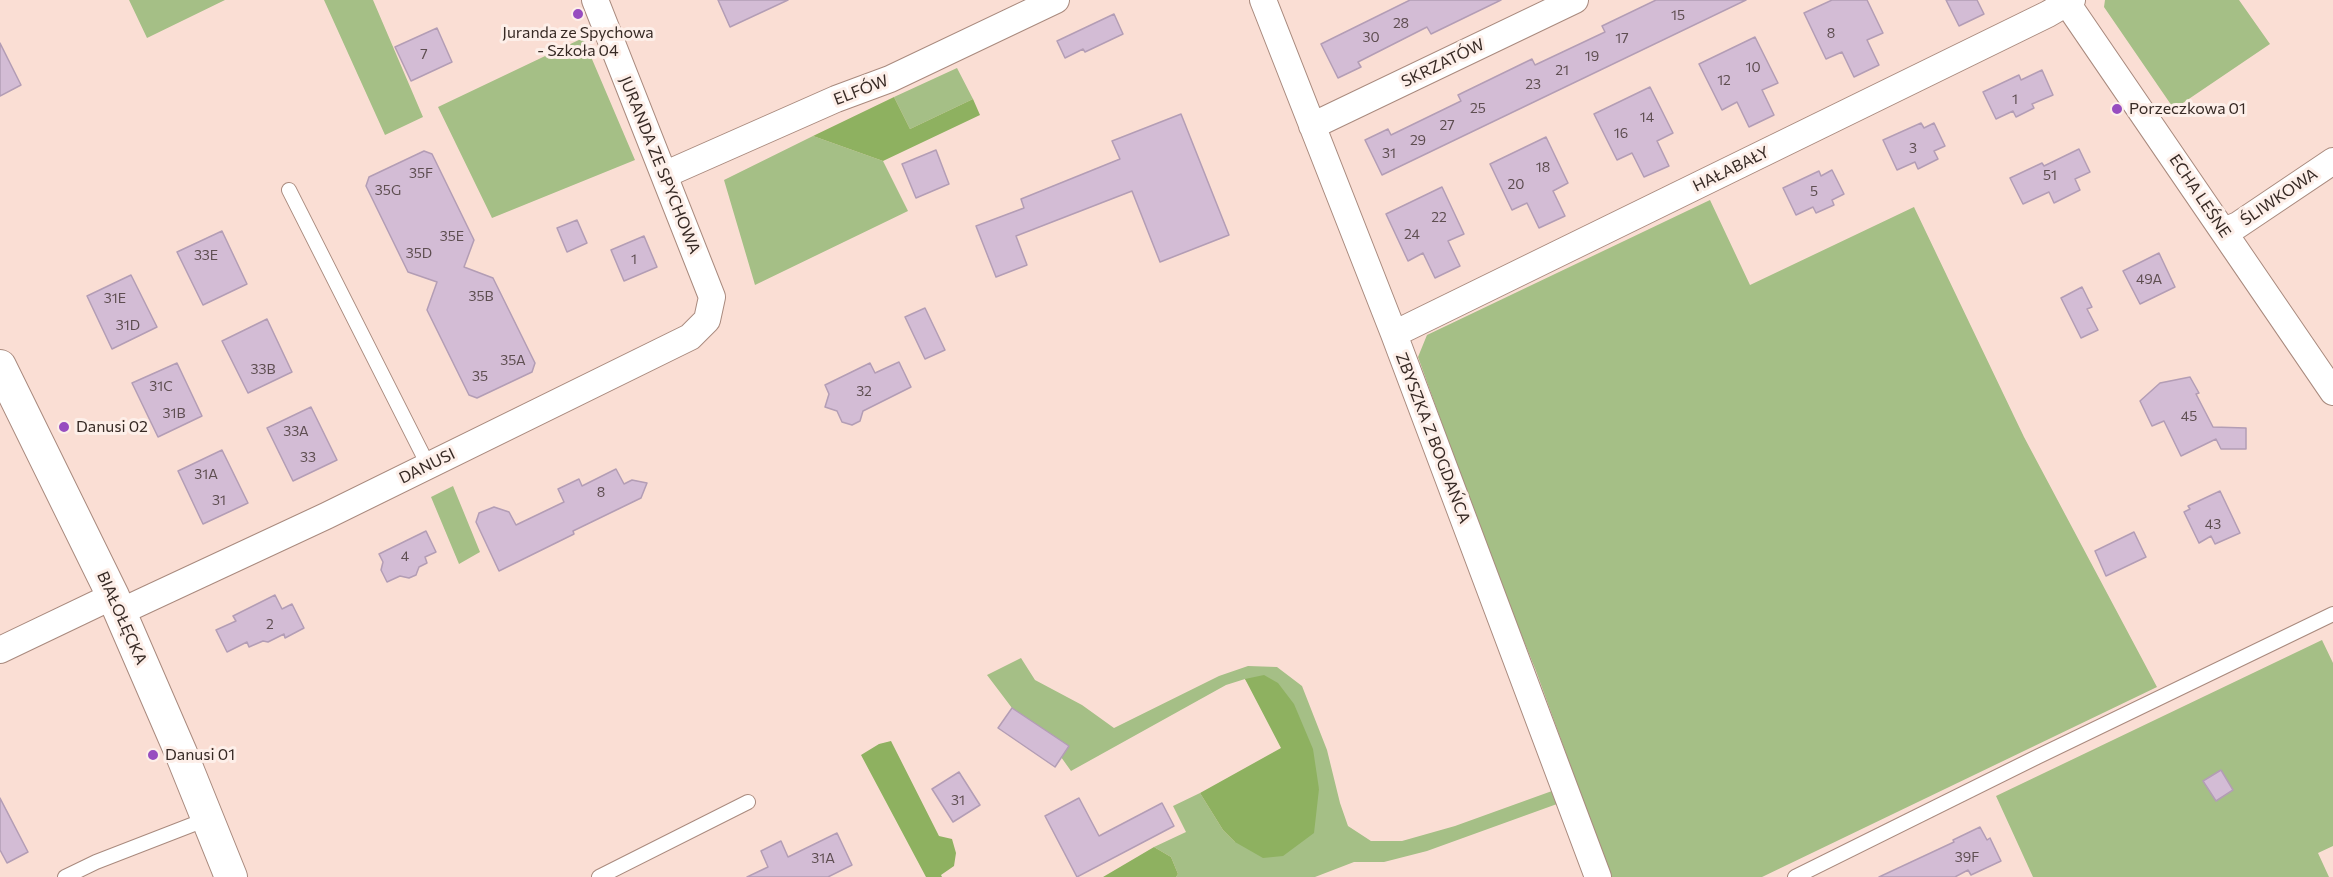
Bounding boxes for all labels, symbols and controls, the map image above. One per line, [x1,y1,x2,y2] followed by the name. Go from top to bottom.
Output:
[571,7,585,21] marker: Juranda ze Spychowa - Szkoła 04
[1671,7,1685,23] house number: 15
[1393,15,1409,31] house number: 28
[502,23,654,61] place label: Juranda ze Spychowa - Szkoła 04
[1827,25,1835,41] house number: 8
[1362,29,1380,45] house number: 30
[1615,30,1629,46] house number: 17
[1398,35,1488,91] street label: SKRZATÓW
[420,46,428,62] house number: 7
[1585,48,1599,64] house number: 19
[1745,59,1761,75] house number: 10
[1555,62,1569,78] house number: 21
[831,71,891,109] street label: ELFÓW
[1717,72,1731,88] house number: 12
[616,73,704,257] street label: JURANDA ZE SPYCHOWA
[1525,76,1541,92] house number: 23
[2012,91,2018,107] house number: 1
[2129,99,2246,119] place label: Porzeczkowa 01
[1470,100,1486,116] house number: 25
[2110,102,2124,116] marker: Porzeczkowa 01
[1640,109,1654,125] house number: 14
[1439,117,1455,133] house number: 27
[1614,125,1628,141] house number: 16
[1410,132,1426,148] house number: 29
[1909,140,1917,156] house number: 3
[1690,142,1772,196] street label: HAŁABAŁY
[1382,145,1396,161] house number: 31
[2165,151,2235,241] street label: ECHA LEŚNE
[1536,159,1550,175] house number: 18
[2237,164,2321,230] street label: ŚLIWKOWA
[409,165,433,181] house number: 35F
[2043,167,2057,183] house number: 51
[1508,176,1524,192] house number: 20
[375,182,401,198] house number: 35G
[1810,183,1818,199] house number: 5
[1431,209,1447,225] house number: 22
[1404,226,1420,242] house number: 24
[440,228,464,244] house number: 35E
[406,245,432,261] house number: 35D
[194,247,218,263] house number: 33E
[631,251,637,267] house number: 1
[2136,271,2162,287] house number: 49A
[468,288,494,304] house number: 35B
[104,290,126,306] house number: 31E
[116,317,140,333] house number: 31D
[1392,350,1474,526] street label: ZBYSZKA Z BOGDAŃCA
[500,352,526,368] house number: 35A
[251,361,275,377] house number: 33B
[472,368,488,384] house number: 35
[149,378,173,394] house number: 31C
[856,383,872,399] house number: 32
[162,405,186,421] house number: 31B
[2181,408,2197,424] house number: 45
[76,417,148,437] place label: Danusi 02
[57,420,71,434] marker: Danusi 02
[283,423,309,439] house number: 33A
[396,444,458,488] street label: DANUSI
[300,449,316,465] house number: 33
[194,466,218,482] house number: 31A
[597,484,605,500] house number: 8
[212,492,226,508] house number: 31
[2205,516,2221,532] house number: 43
[401,548,409,564] house number: 4
[93,569,151,667] street label: BIAŁOŁĘCKA
[266,616,274,632] house number: 2
[165,745,235,765] place label: Danusi 01
[146,748,160,762] marker: Danusi 01
[951,792,965,808] house number: 31
[1955,849,1979,865] house number: 39F
[811,850,835,866] house number: 31A

